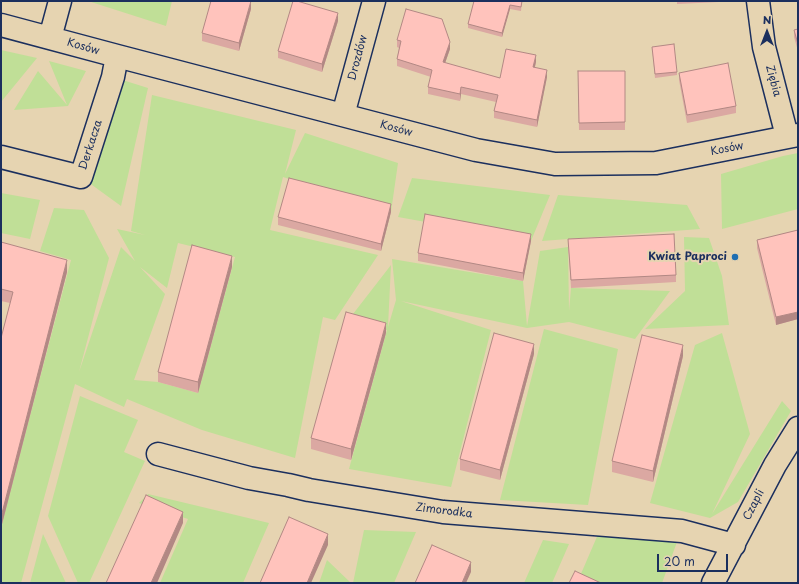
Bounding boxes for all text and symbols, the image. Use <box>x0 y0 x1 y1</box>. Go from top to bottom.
text: N <box>763 11 771 28</box>
north arrow <box>747 12 787 52</box>
street label: Drozdów <box>346 34 370 82</box>
street label: Kosów <box>65 36 101 58</box>
street label: Ziębia <box>762 64 784 98</box>
street label: Derkacza <box>77 118 105 172</box>
street label: Kosów <box>378 118 414 140</box>
street label: Kosów <box>709 139 745 159</box>
place label: Kwiat Paproci <box>648 250 727 264</box>
marker: Kwiat Paproci <box>730 252 740 262</box>
street label: Czapli <box>741 487 767 523</box>
street label: Zimorodka <box>415 501 473 521</box>
scale bar <box>659 546 730 572</box>
text: 20 m <box>664 552 695 570</box>

